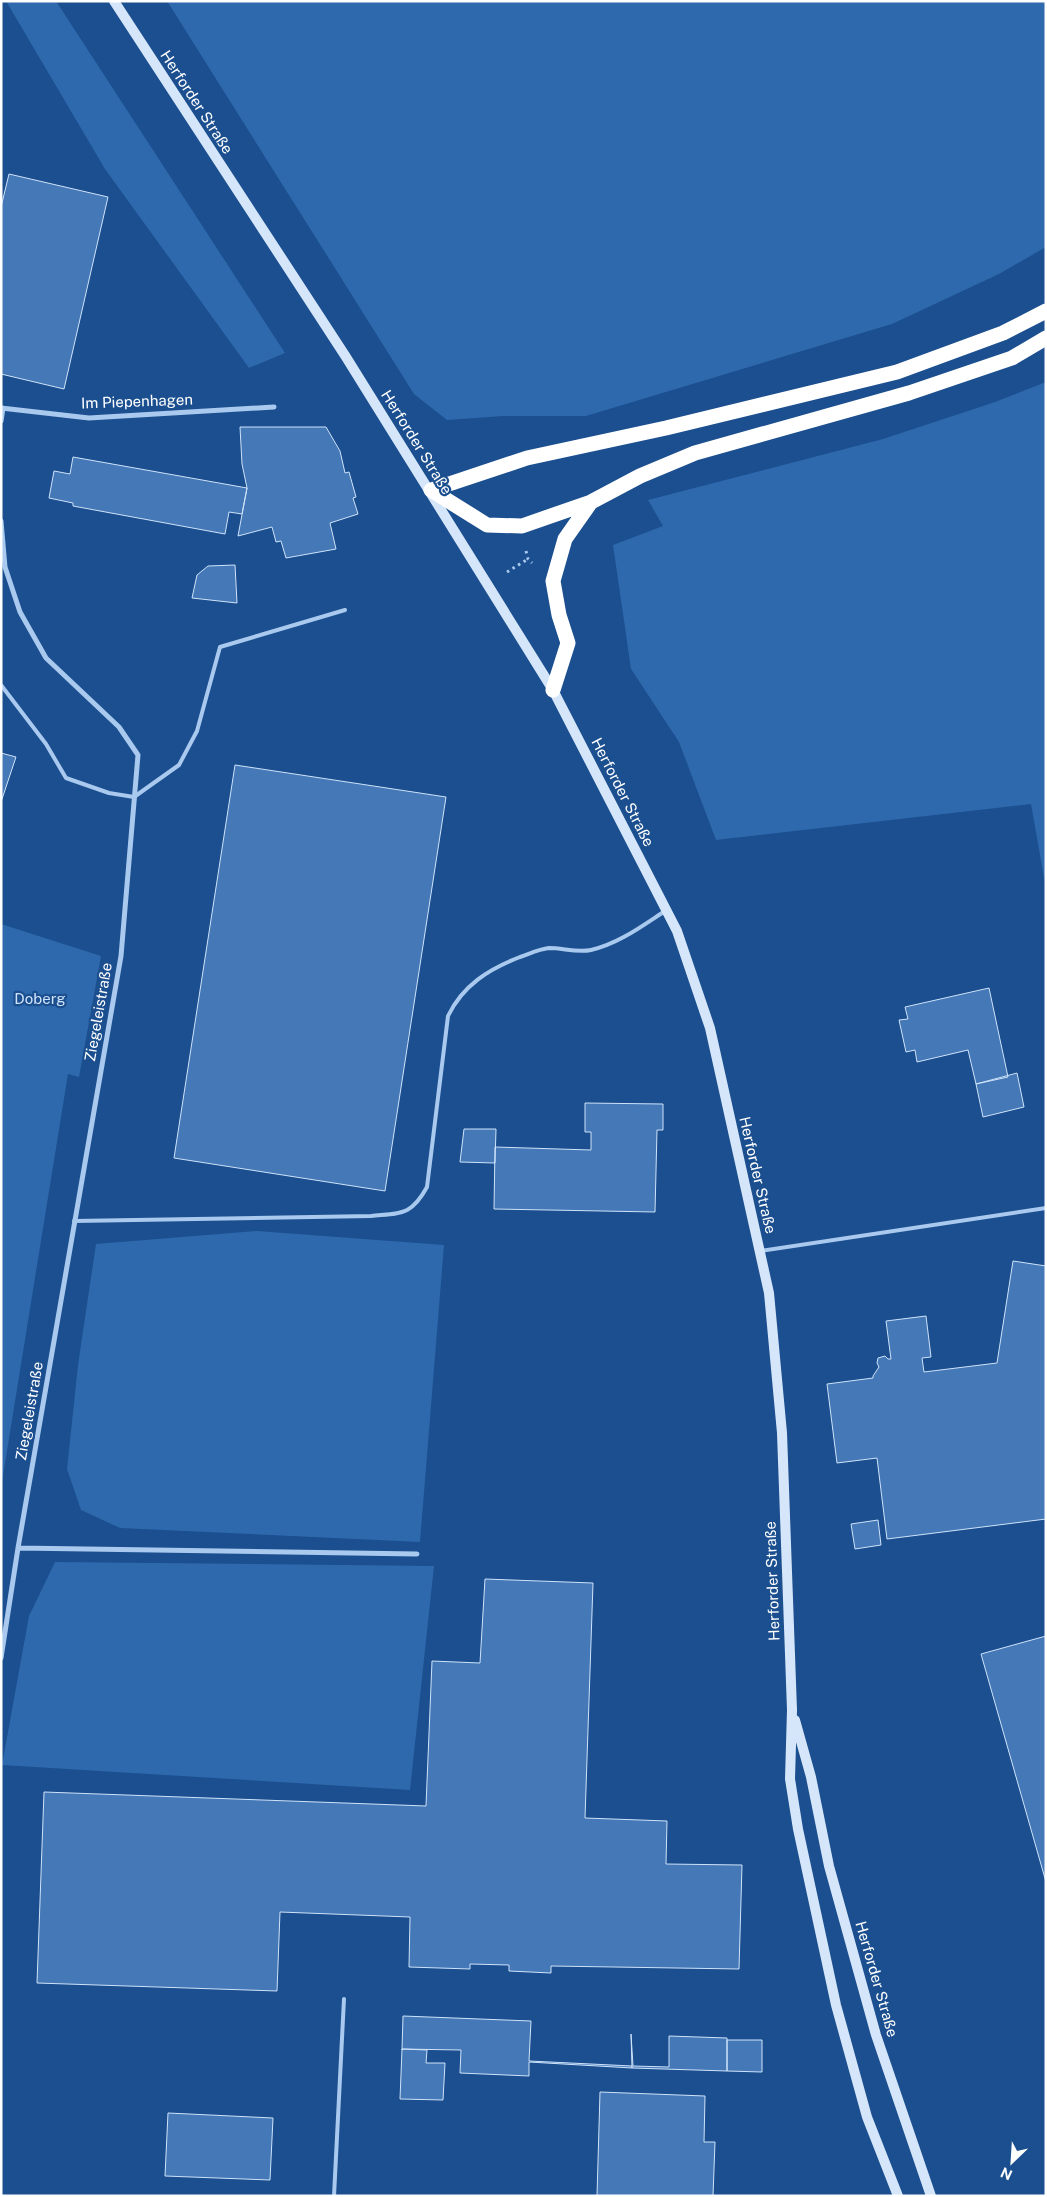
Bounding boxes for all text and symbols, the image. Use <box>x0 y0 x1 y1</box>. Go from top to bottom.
street label: Herforder Straße <box>157 47 237 157</box>
street label: Herforder Straße <box>378 387 456 497</box>
street label: Im Piepenhagen <box>81 391 193 411</box>
street label: Herforder Straße <box>588 735 658 849</box>
street label: Ziegeleistraße <box>81 961 115 1063</box>
park label: Doberg <box>14 990 66 1007</box>
street label: Herforder Straße <box>736 1115 780 1235</box>
street label: Ziegeleistraße <box>12 1360 46 1462</box>
street label: Herforder Straße <box>761 1521 783 1641</box>
street label: Herforder Straße <box>852 1919 902 2039</box>
north arrow <box>987 2137 1037 2187</box>
text: N <box>998 2164 1015 2183</box>

